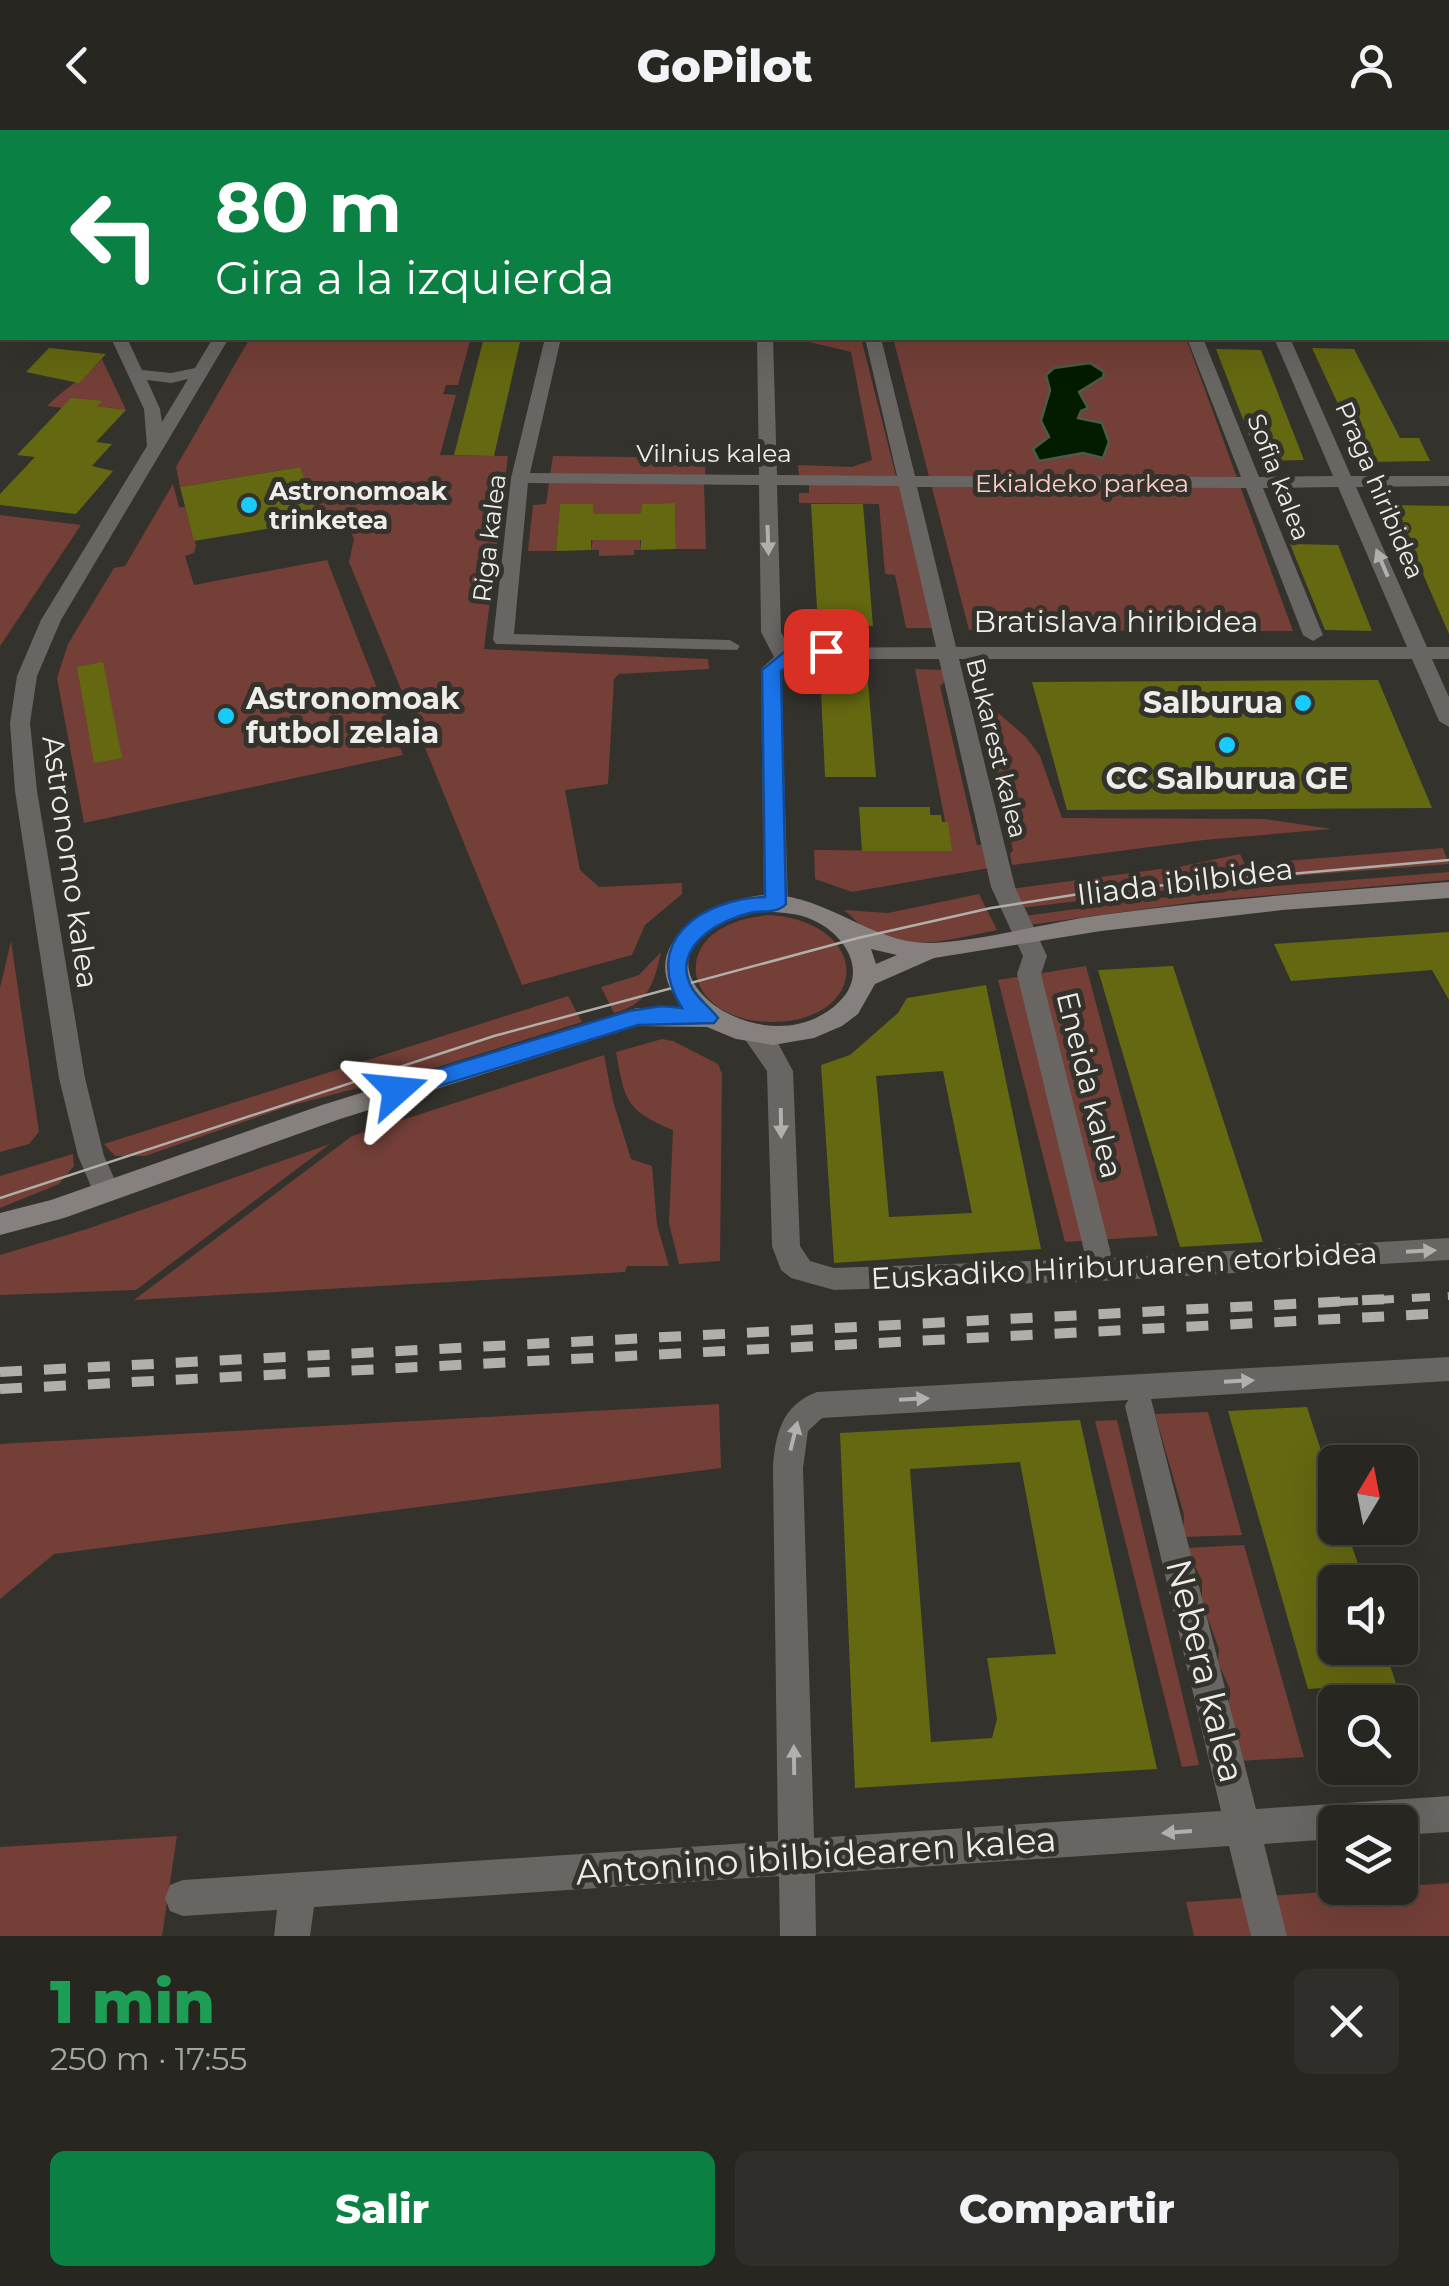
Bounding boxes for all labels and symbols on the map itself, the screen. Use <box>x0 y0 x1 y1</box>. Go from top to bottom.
street label: Praga hiribidea <box>1329 397 1431 583</box>
street label: Sofia kalea <box>1241 409 1317 545</box>
street label: Vilnius kalea <box>636 438 792 468</box>
park label: Ekialdeko parkea <box>975 468 1189 498</box>
street label: Riga kalea <box>466 472 512 604</box>
place label: Astronomoak trinketea <box>268 476 448 535</box>
marker: Astronomoak trinketea <box>238 494 260 516</box>
one-way arrow <box>760 524 776 556</box>
one-way arrow <box>1374 548 1390 578</box>
street label: Bratislava hiribidea <box>973 603 1259 640</box>
pin <box>784 609 869 694</box>
street label: Bukarest kalea <box>960 655 1034 841</box>
place label: Astronomoak futbol zelaia <box>245 680 460 751</box>
place label: Salburua <box>1143 684 1283 721</box>
marker: Salburua <box>1292 692 1314 714</box>
marker: Astronomoak futbol zelaia <box>215 705 237 727</box>
street label: Astronomo kalea <box>34 733 107 991</box>
marker: CC Salburua GE <box>1216 734 1238 756</box>
place label: CC Salburua GE <box>1106 760 1348 797</box>
street label: Iliada ibilbidea <box>1075 850 1295 913</box>
street label: Eneida kalea <box>1048 988 1131 1182</box>
position arrow <box>345 1038 449 1142</box>
one-way arrow <box>773 1108 789 1140</box>
street label: Euskadiko Hiriburuaren etorbidea <box>870 1234 1378 1297</box>
one-way arrow <box>1406 1243 1438 1259</box>
one-way arrow <box>1223 1373 1255 1389</box>
one-way arrow <box>899 1391 931 1407</box>
one-way arrow <box>786 1420 802 1451</box>
north arrow <box>1318 1445 1418 1545</box>
street label: Nebera kalea <box>1157 1555 1254 1787</box>
one-way arrow <box>786 1743 802 1775</box>
street label: Antonino ibilbidearen kalea <box>574 1817 1058 1894</box>
one-way arrow <box>1161 1824 1193 1840</box>

